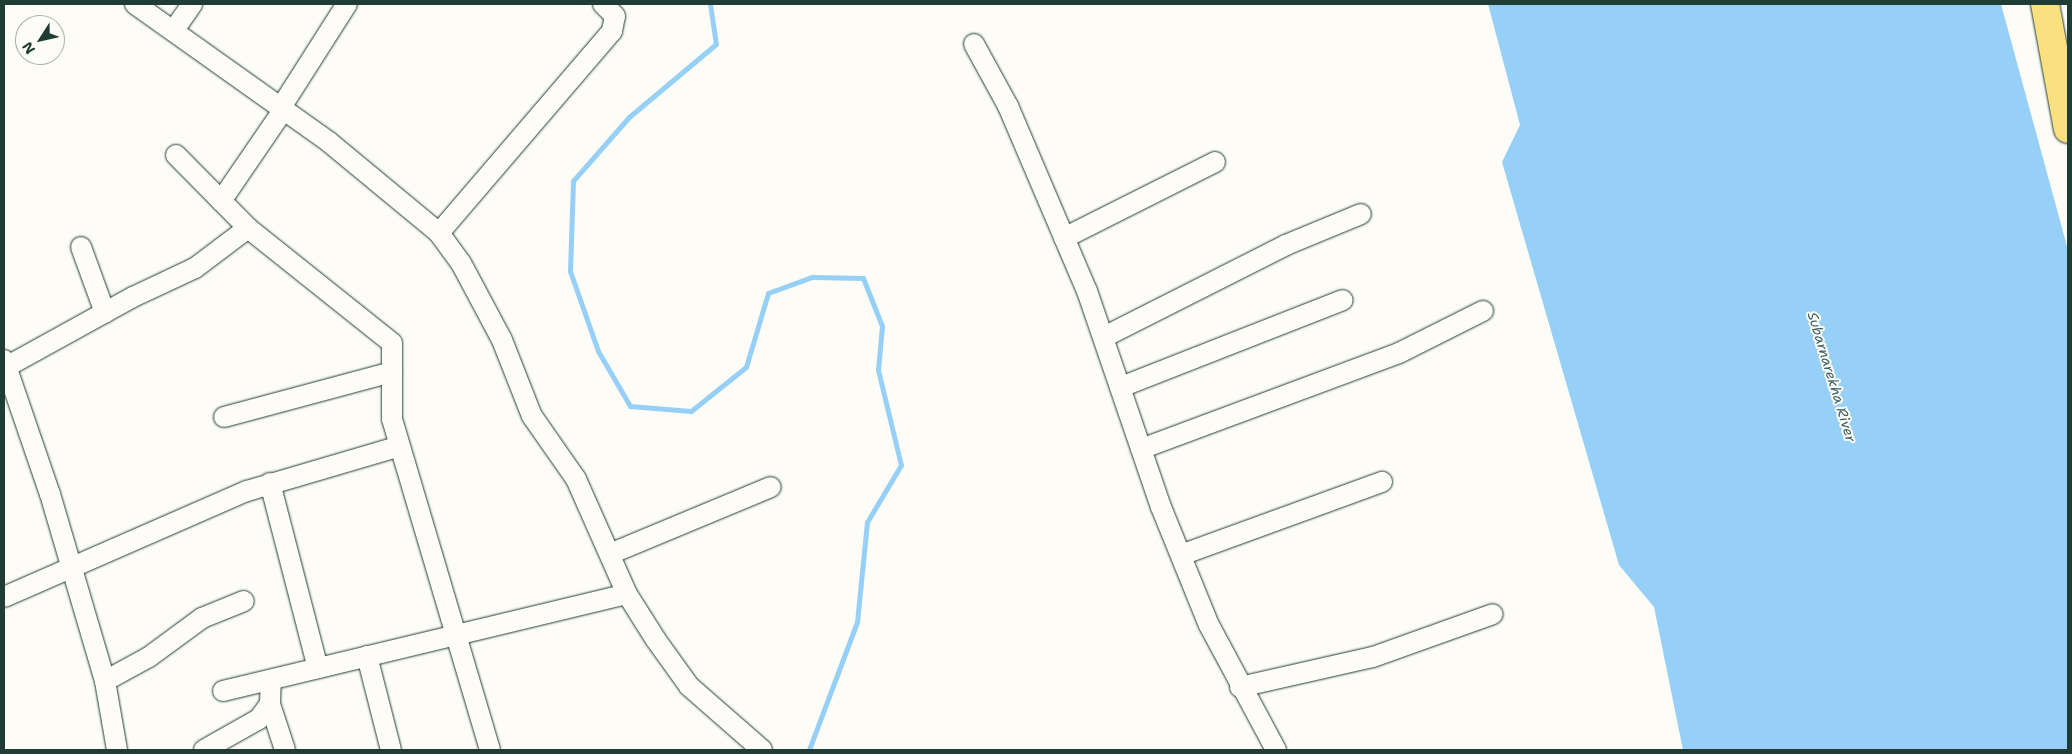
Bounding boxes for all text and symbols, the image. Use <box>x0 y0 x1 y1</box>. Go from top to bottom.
north arrow <box>15 15 65 65</box>
text: N <box>18 38 39 58</box>
water label: Subarnarekha River <box>1804 310 1860 444</box>

